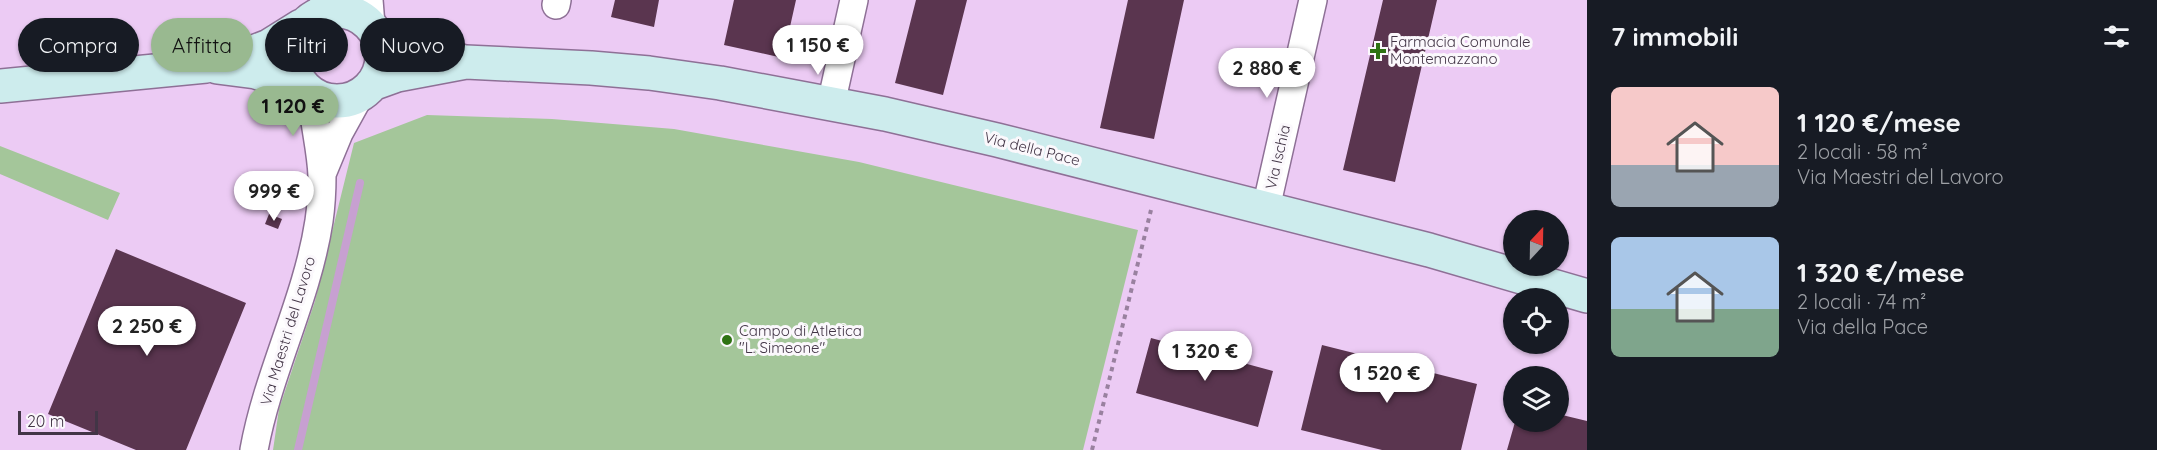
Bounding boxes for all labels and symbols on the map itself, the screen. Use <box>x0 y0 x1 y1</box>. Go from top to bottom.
pin: 1 150 € <box>763 25 873 76</box>
place label: Farmacia Comunale Montemazzano <box>1390 32 1531 68</box>
marker: Farmacia Comunale Montemazzano <box>1371 44 1385 58</box>
pin: 2 880 € <box>1212 48 1322 99</box>
pin: 1 120 € <box>238 86 348 137</box>
street label: Via Ischia <box>1261 123 1294 191</box>
street label: Via della Pace <box>982 127 1082 170</box>
pin: 999 € <box>232 171 316 222</box>
north arrow <box>1503 210 1569 276</box>
street label: Via Maestri del Lavoro <box>256 254 319 408</box>
pin: 2 250 € <box>92 306 202 357</box>
place label: Campo di Atletica "L. Simeone" <box>739 321 862 357</box>
pin: 1 320 € <box>1150 331 1260 382</box>
marker: Campo di Atletica "L. Simeone" <box>720 333 734 347</box>
pin: 1 520 € <box>1332 353 1442 404</box>
scale bar <box>18 408 98 436</box>

